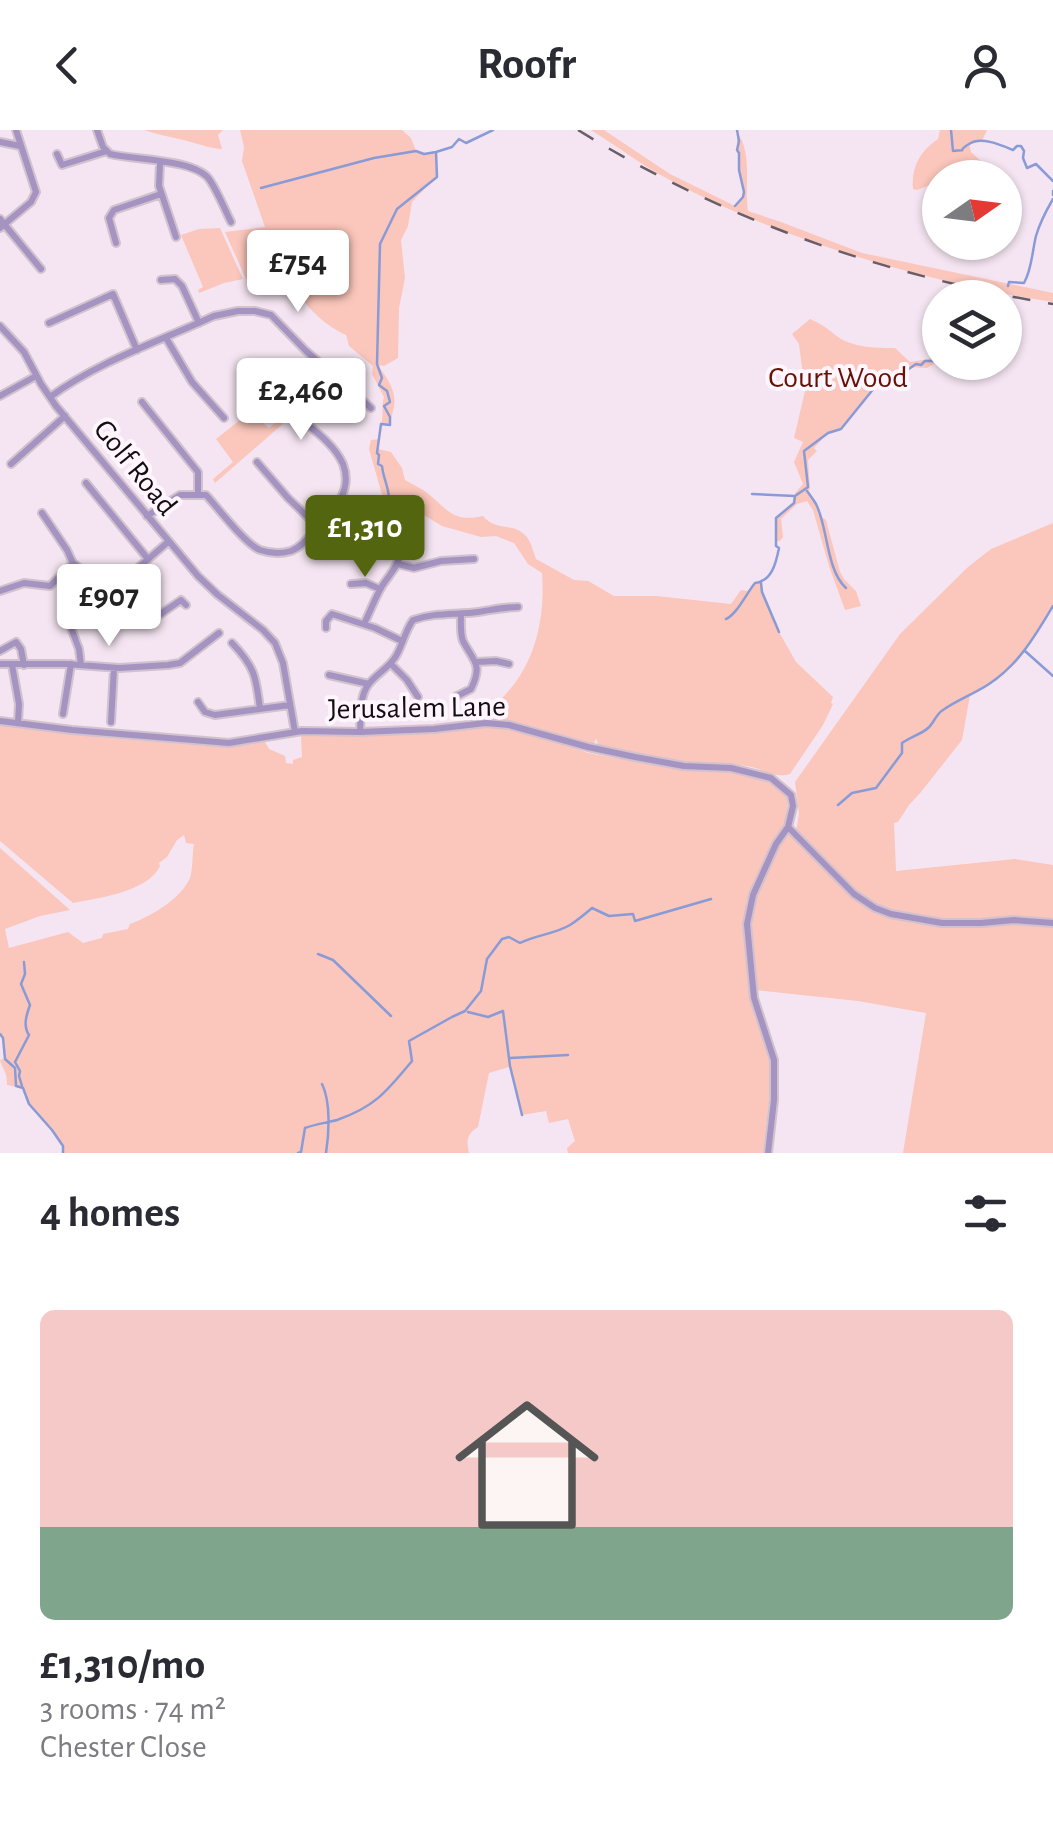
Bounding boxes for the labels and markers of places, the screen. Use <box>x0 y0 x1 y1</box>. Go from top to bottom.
pin: £754 <box>239 230 357 315</box>
pin: £2,460 <box>220 358 382 443</box>
pin: £1,310 <box>284 495 446 580</box>
pin: £907 <box>50 564 168 649</box>

